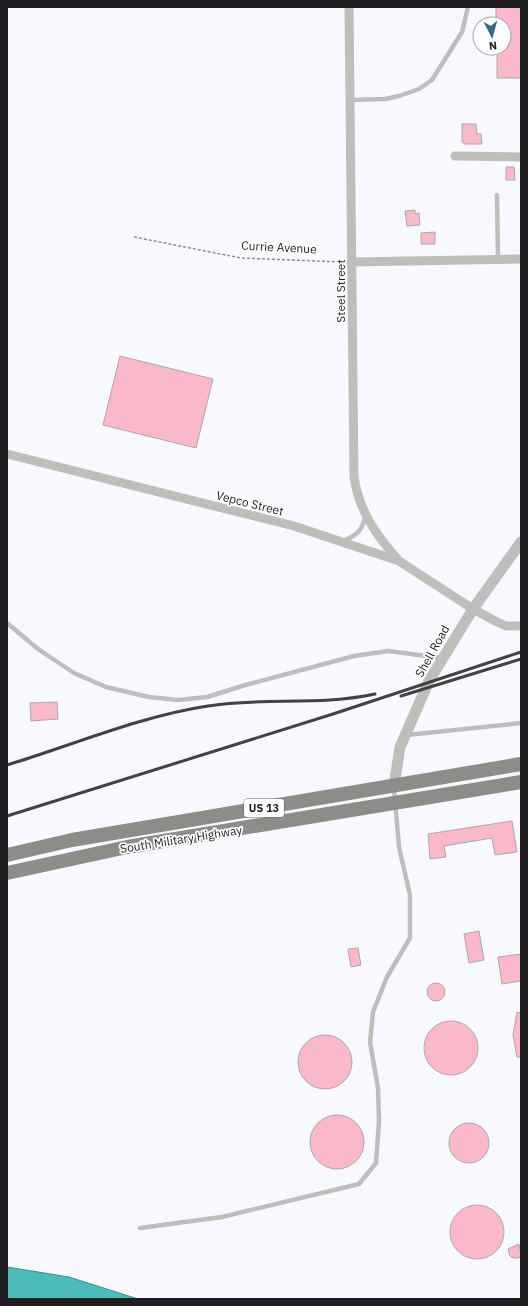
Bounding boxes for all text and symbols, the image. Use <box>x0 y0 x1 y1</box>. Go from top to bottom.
north arrow <box>472 16 512 56</box>
text: N <box>488 39 498 53</box>
street label: Currie Avenue <box>241 238 318 256</box>
street label: Steel Street <box>333 259 348 323</box>
street label: Vepco Street <box>215 487 285 519</box>
street label: Shell Road <box>412 622 452 680</box>
road number: US 13 <box>244 799 284 817</box>
street label: South Military Highway <box>119 822 243 856</box>

